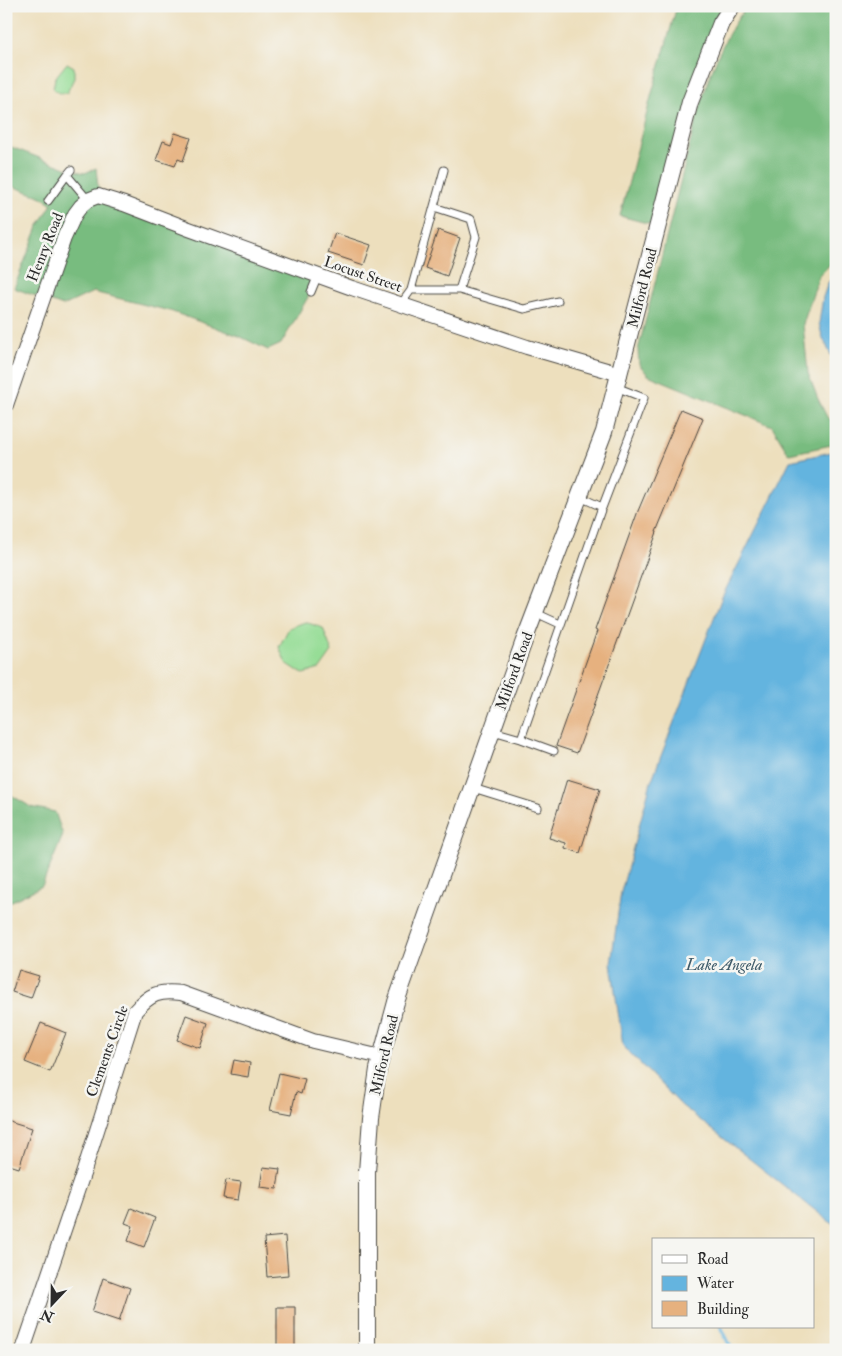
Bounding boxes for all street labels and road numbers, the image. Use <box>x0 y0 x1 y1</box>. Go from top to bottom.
street label: Henry Road <box>23 209 68 285</box>
street label: Milford Road <box>623 246 662 330</box>
street label: Locust Street <box>321 252 404 297</box>
street label: Milford Road <box>492 629 538 713</box>
street label: Clements Circle <box>82 1003 133 1100</box>
street label: Milford Road <box>366 1013 403 1097</box>

